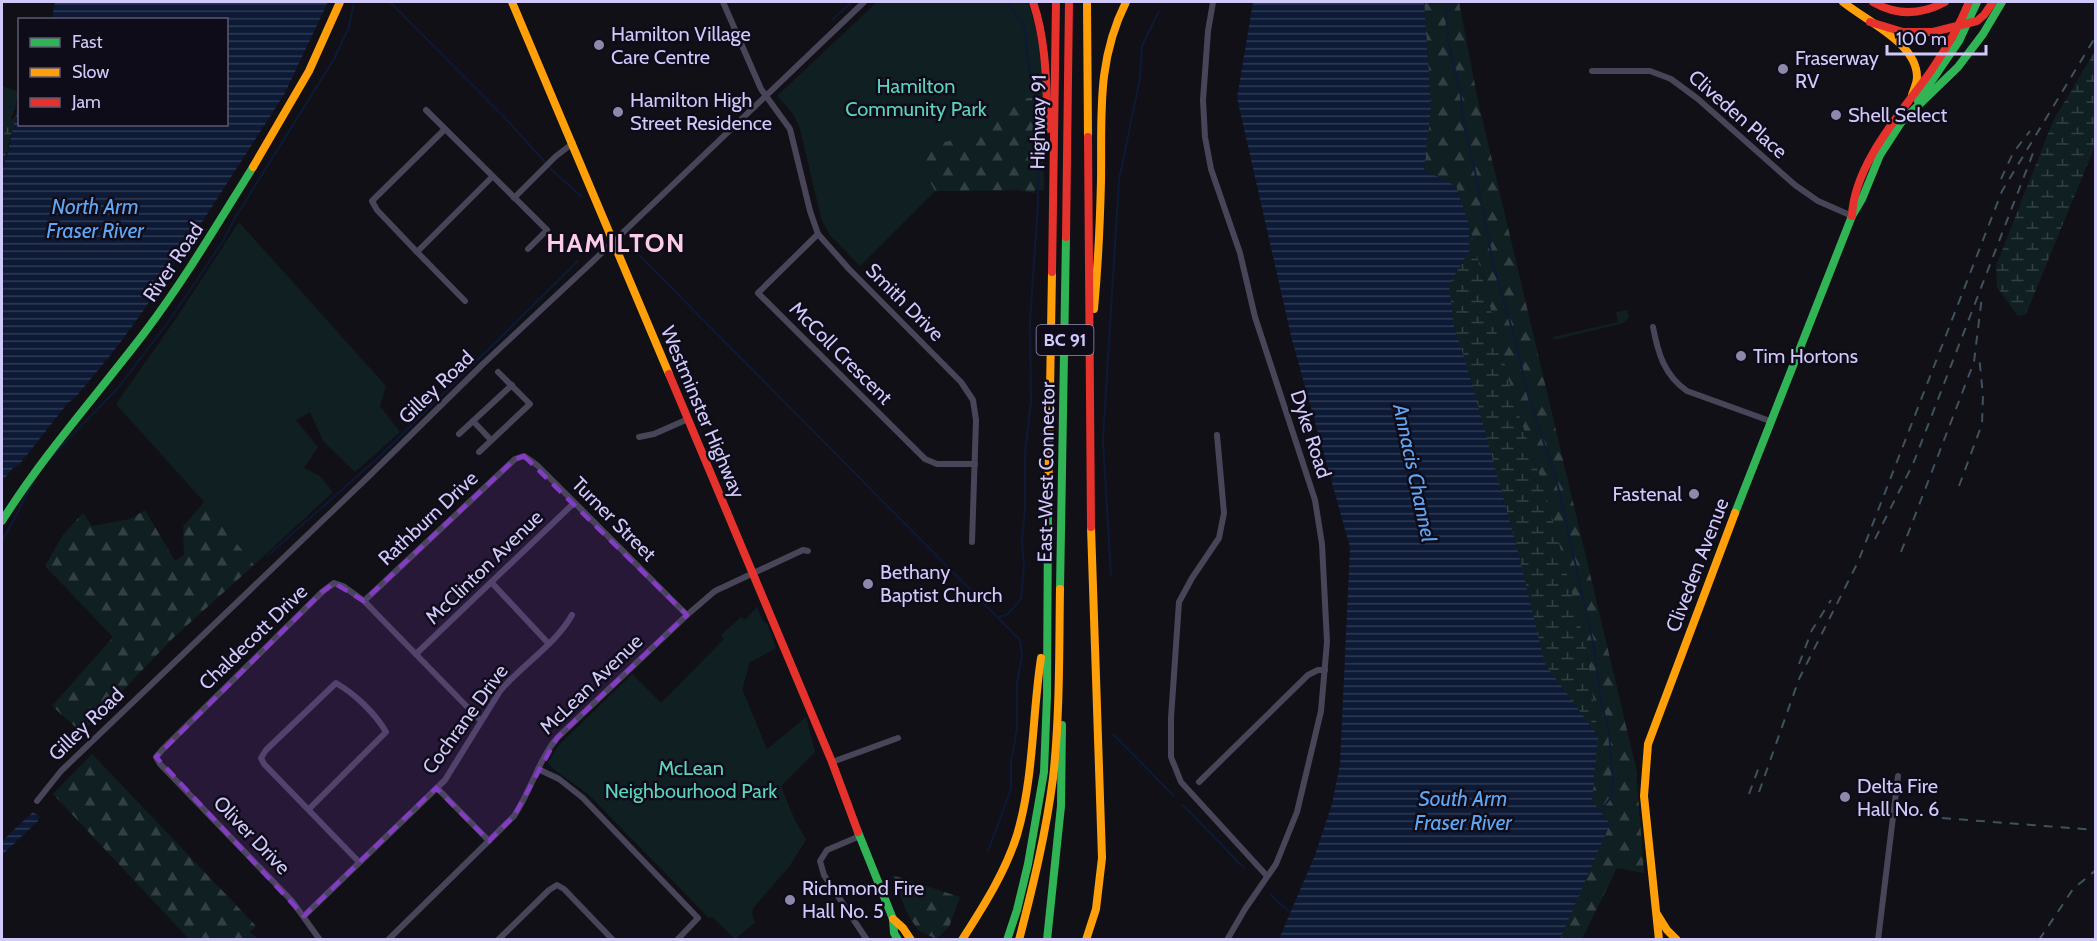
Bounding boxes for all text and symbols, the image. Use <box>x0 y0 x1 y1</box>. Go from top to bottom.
legend <box>18 18 228 126</box>
scale bar <box>1887 18 1986 56</box>
place label: Hamilton Village Care Centre <box>611 22 751 69</box>
text: 100 m <box>1896 28 1947 50</box>
text: Fast <box>72 31 103 53</box>
marker: Hamilton Village Care Centre <box>592 38 606 52</box>
place label: Fraserway RV <box>1795 46 1879 93</box>
text: Slow <box>72 61 109 83</box>
marker: Fraserway RV <box>1776 62 1790 76</box>
street label: Cliveden Place <box>1684 65 1792 163</box>
park label: Hamilton Community Park <box>845 74 987 121</box>
street label: Highway 91 <box>1025 74 1051 170</box>
place label: Hamilton High Street Residence <box>630 88 772 135</box>
text: Jam <box>71 91 101 113</box>
place label: Shell Select <box>1848 103 1947 127</box>
marker: Hamilton High Street Residence <box>611 105 625 119</box>
marker: Shell Select <box>1829 108 1843 122</box>
water label: North Arm Fraser River <box>46 194 145 243</box>
street label: River Road <box>138 218 208 306</box>
district label: HAMILTON <box>546 227 686 259</box>
street label: Smith Drive <box>861 258 949 346</box>
street label: McColl Crescent <box>785 297 898 410</box>
street label: Westminster Highway <box>656 322 750 502</box>
road number: BC 91 <box>1036 325 1094 355</box>
place label: Tim Hortons <box>1753 344 1858 368</box>
street label: Gilley Road <box>393 345 479 429</box>
marker: Tim Hortons <box>1734 349 1748 363</box>
street label: East-West Connector <box>1032 381 1060 563</box>
street label: Dyke Road <box>1285 387 1337 481</box>
water label: Annacis Channel <box>1388 401 1442 544</box>
street label: Rathburn Drive <box>373 466 483 570</box>
street label: Turner Street <box>567 472 661 566</box>
place label: Fastenal <box>1612 482 1682 506</box>
marker: Fastenal <box>1687 487 1701 501</box>
street label: Cliveden Avenue <box>1660 495 1734 635</box>
street label: McClinton Avenue <box>420 505 548 629</box>
place label: Bethany Baptist Church <box>880 560 1003 607</box>
marker: Bethany Baptist Church <box>861 577 875 591</box>
street label: Chaldecott Drive <box>194 579 312 695</box>
street label: McLean Avenue <box>535 629 647 739</box>
street label: Cochrane Drive <box>417 660 513 778</box>
street label: Gilley Road <box>43 682 129 766</box>
park label: McLean Neighbourhood Park <box>605 756 777 803</box>
place label: Delta Fire Hall No. 6 <box>1857 774 1939 821</box>
water label: South Arm Fraser River <box>1414 786 1513 835</box>
marker: Delta Fire Hall No. 6 <box>1838 790 1852 804</box>
street label: Oliver Drive <box>209 791 295 879</box>
place label: Richmond Fire Hall No. 5 <box>802 876 924 923</box>
marker: Richmond Fire Hall No. 5 <box>783 893 797 907</box>

